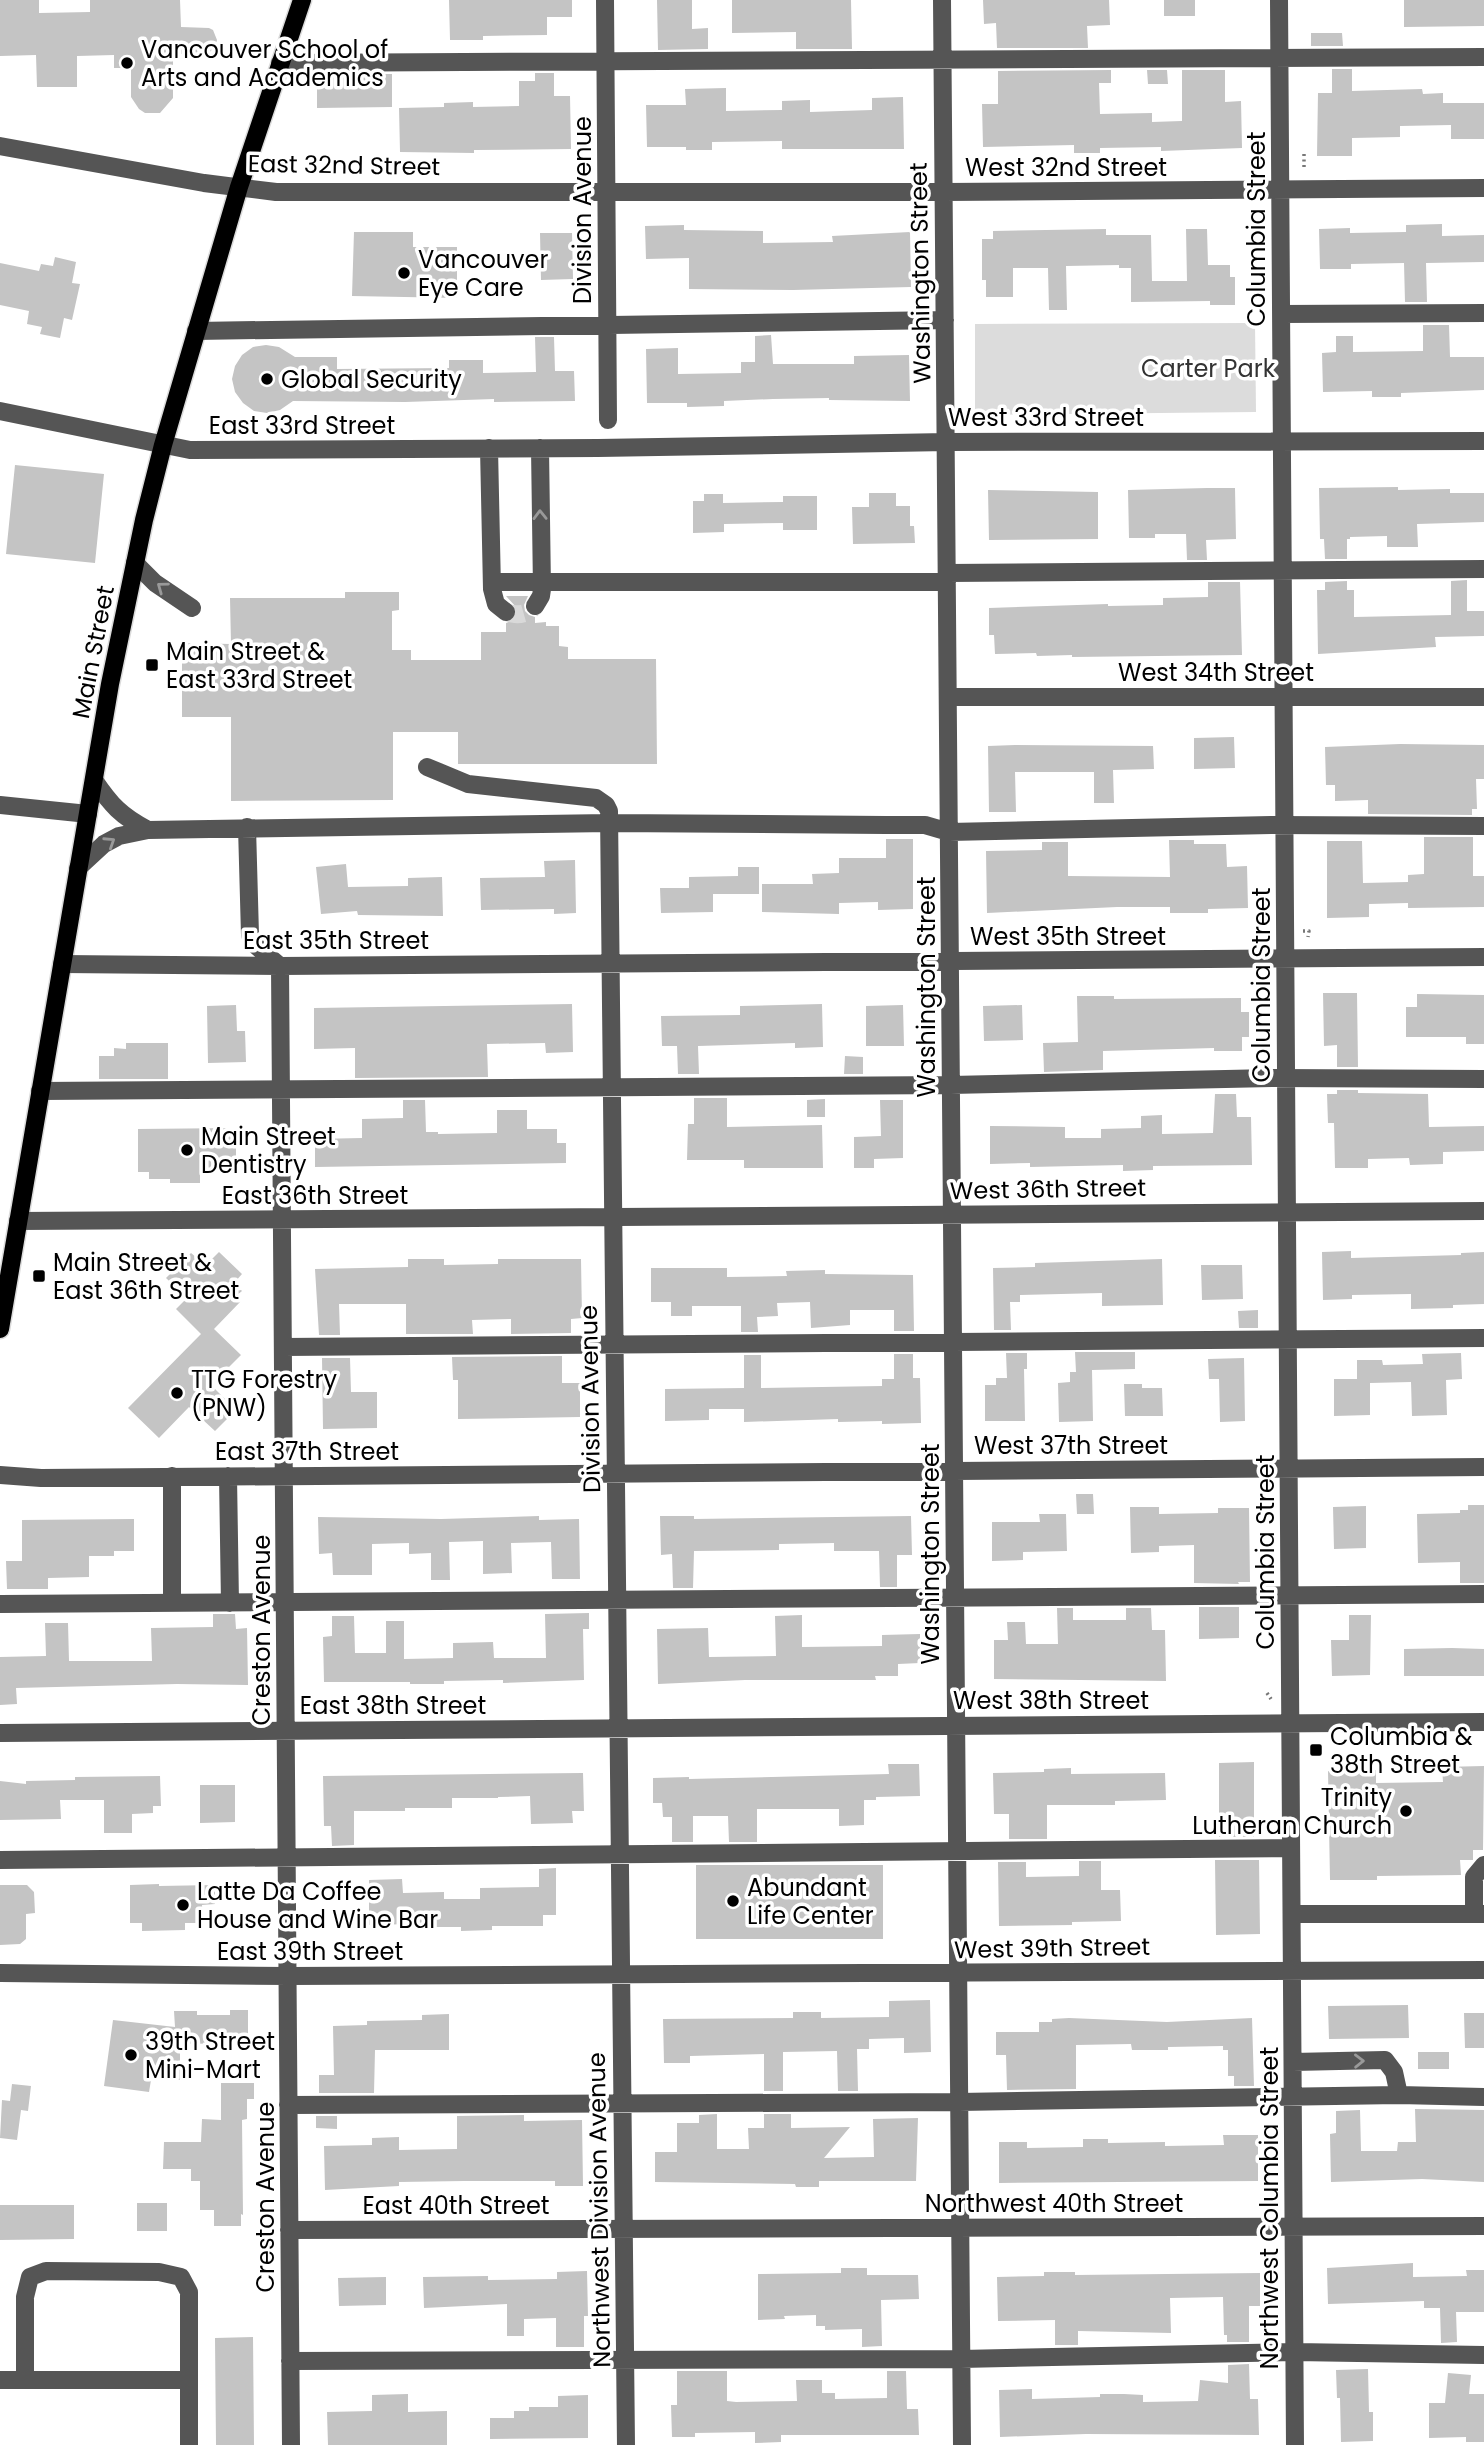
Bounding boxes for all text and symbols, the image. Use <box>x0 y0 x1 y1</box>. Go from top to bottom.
place label: Vancouver School of Arts and Academics <box>141 33 388 94</box>
marker: Vancouver School of Arts and Academics <box>119 55 135 71</box>
street label: Division Avenue <box>566 116 599 304</box>
street label: Columbia Street <box>1240 132 1273 326</box>
street label: East 32nd Street <box>248 147 440 183</box>
street label: West 32nd Street <box>965 151 1167 184</box>
street label: Washington Street <box>902 162 938 384</box>
place label: Vancouver Eye Care <box>418 243 548 304</box>
marker: Vancouver Eye Care <box>396 265 412 281</box>
park label: Carter Park <box>1141 352 1276 385</box>
place label: Global Security <box>281 363 462 396</box>
marker: Global Security <box>259 371 275 387</box>
street label: West 33rd Street <box>948 401 1144 434</box>
street label: East 33rd Street <box>209 409 395 442</box>
one-way arrow <box>533 509 548 520</box>
street label: Main Street <box>64 583 122 721</box>
one-way arrow <box>158 583 170 595</box>
place label: Main Street & East 33rd Street <box>166 635 352 696</box>
street label: West 34th Street <box>1118 656 1314 689</box>
marker: Main Street & East 33rd Street <box>144 657 160 673</box>
one-way arrow <box>102 838 115 850</box>
street label: Washington Street <box>910 876 943 1098</box>
street label: Columbia Street <box>1245 888 1278 1082</box>
street label: West 35th Street <box>970 920 1166 953</box>
street label: East 35th Street <box>243 924 429 957</box>
place label: Main Street Dentistry <box>201 1120 336 1181</box>
marker: Main Street Dentistry <box>179 1142 195 1158</box>
street label: West 36th Street <box>950 1171 1146 1207</box>
street label: East 36th Street <box>222 1179 408 1212</box>
place label: Main Street & East 36th Street <box>53 1246 239 1307</box>
marker: Main Street & East 36th Street <box>31 1268 47 1284</box>
street label: Division Avenue <box>572 1305 608 1493</box>
place label: TTG Forestry (PNW) <box>191 1363 338 1424</box>
marker: TTG Forestry (PNW) <box>169 1385 185 1401</box>
street label: West 37th Street <box>974 1429 1168 1462</box>
street label: East 37th Street <box>215 1435 399 1468</box>
street label: Washington Street <box>914 1443 947 1665</box>
street label: Columbia Street <box>1249 1455 1282 1649</box>
street label: Creston Avenue <box>245 1535 278 1725</box>
street label: West 38th Street <box>953 1684 1149 1717</box>
street label: East 38th Street <box>300 1689 486 1722</box>
place label: Columbia & 38th Street <box>1330 1720 1473 1781</box>
marker: Columbia & 38th Street <box>1308 1742 1324 1758</box>
place label: Trinity Lutheran Church <box>1192 1781 1392 1842</box>
marker: Trinity Lutheran Church <box>1398 1803 1414 1819</box>
place label: Abundant Life Center <box>747 1871 874 1932</box>
place label: Latte Da Coffee House and Wine Bar <box>197 1875 438 1936</box>
marker: Abundant Life Center <box>725 1893 741 1909</box>
marker: Latte Da Coffee House and Wine Bar <box>175 1897 191 1913</box>
street label: West 39th Street <box>954 1930 1150 1966</box>
street label: East 39th Street <box>217 1935 403 1968</box>
place label: 39th Street Mini-Mart <box>145 2025 275 2086</box>
marker: 39th Street Mini-Mart <box>123 2047 139 2063</box>
street label: Northwest Columbia Street <box>1253 2047 1286 2369</box>
street label: Northwest Division Avenue <box>580 2052 618 2368</box>
one-way arrow <box>1353 2053 1364 2068</box>
street label: Creston Avenue <box>249 2102 282 2292</box>
street label: Northwest 40th Street <box>925 2187 1183 2220</box>
street label: East 40th Street <box>362 2189 550 2222</box>

